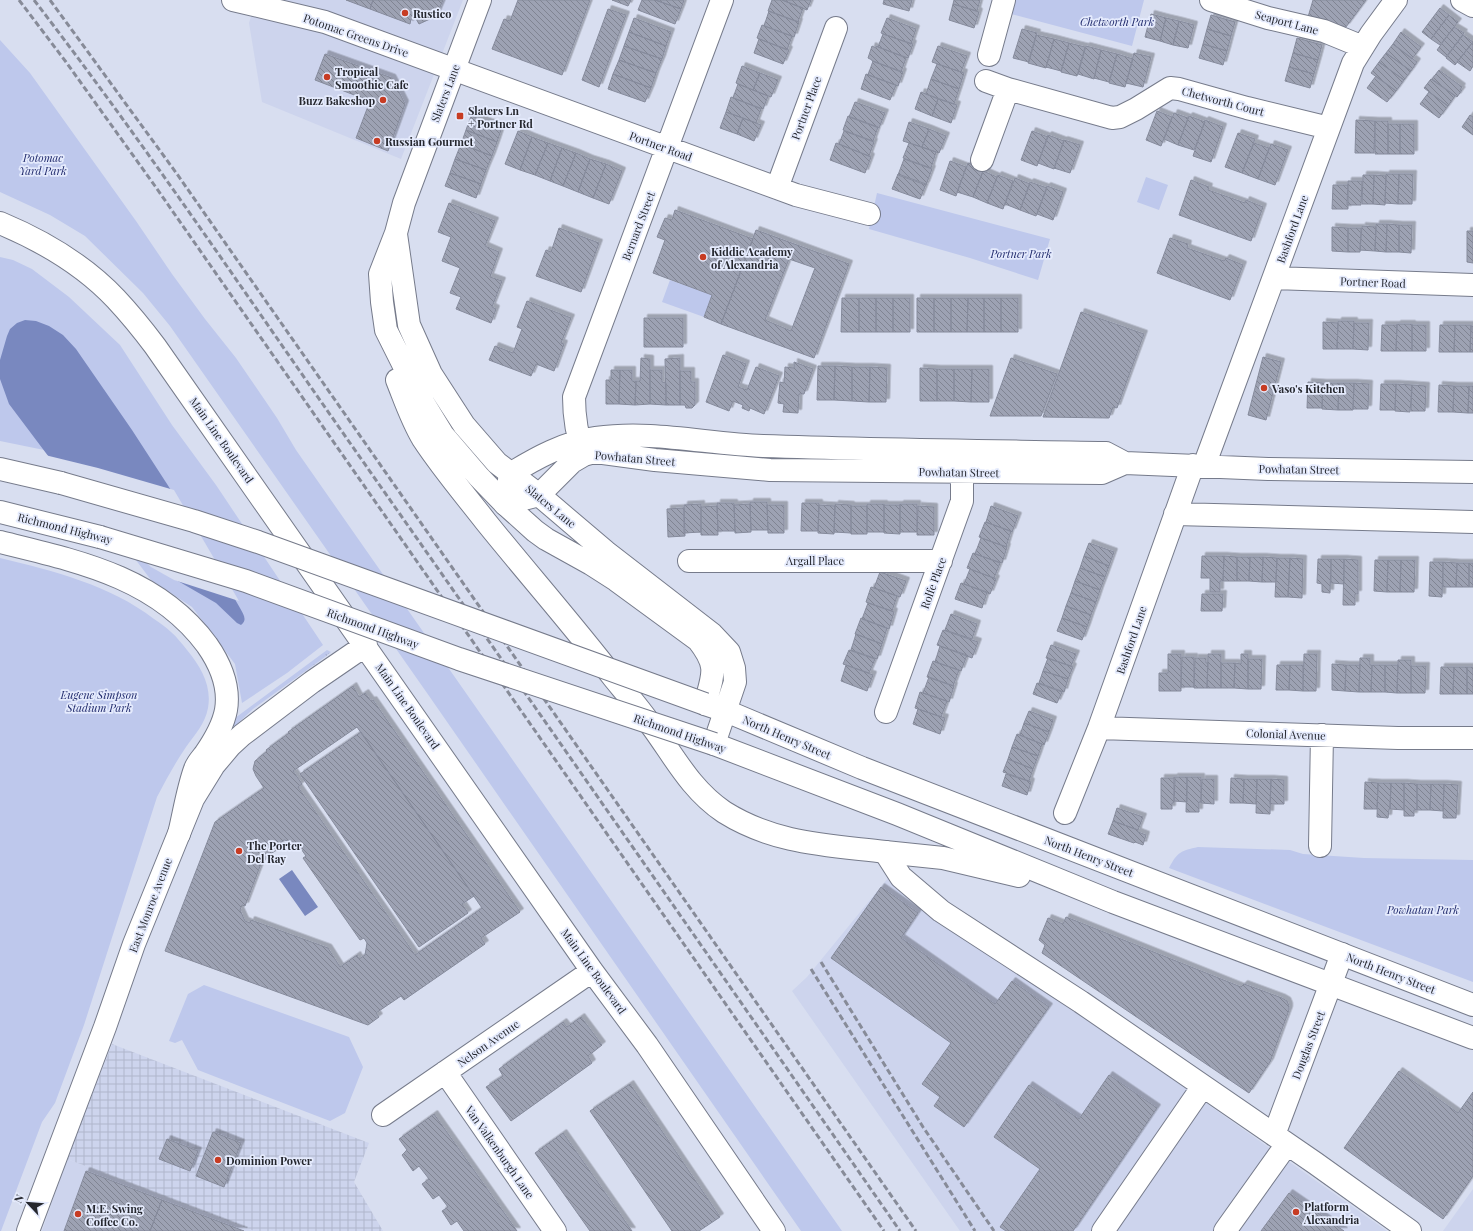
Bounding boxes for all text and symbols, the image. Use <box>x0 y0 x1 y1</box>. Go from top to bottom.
place label: Rustico <box>413 6 451 21</box>
street label: Seaport Lane <box>1254 6 1321 38</box>
marker: Rustico <box>400 8 410 18</box>
street label: Potomac Greens Drive <box>301 10 411 60</box>
park label: Chetworth Park <box>1080 14 1154 29</box>
street label: Slaters Lane <box>427 62 463 124</box>
place label: Tropical Smoothie Cafe <box>335 64 409 92</box>
marker: Tropical Smoothie Cafe <box>322 72 332 82</box>
street label: Portner Place <box>788 74 825 142</box>
street label: Chetworth Court <box>1180 83 1266 119</box>
place label: Buzz Bakeshop <box>299 93 375 108</box>
marker: Buzz Bakeshop <box>378 95 388 105</box>
place label: Slaters Ln + Portner Rd <box>468 103 533 131</box>
marker: Slaters Ln + Portner Rd <box>455 111 465 121</box>
street label: Portner Road <box>628 128 695 164</box>
place label: Russian Gourmet <box>385 134 474 149</box>
marker: Russian Gourmet <box>372 136 382 146</box>
park label: Potomac Yard Park <box>19 150 67 178</box>
street label: Bernard Street <box>618 189 658 263</box>
street label: Bashford Lane <box>1273 193 1311 265</box>
place label: Kiddie Academy of Alexandria <box>711 244 793 272</box>
park label: Portner Park <box>989 246 1052 261</box>
marker: Kiddie Academy of Alexandria <box>698 252 708 262</box>
street label: Portner Road <box>1340 273 1407 291</box>
place label: Vaso's Kitchen <box>1271 381 1345 396</box>
marker: Vaso's Kitchen <box>1259 383 1269 393</box>
street label: Main Line Boulevard <box>187 394 258 486</box>
street label: Powhatan Street <box>594 447 676 469</box>
street label: Powhatan Street <box>1259 461 1340 477</box>
street label: Powhatan Street <box>919 464 1000 480</box>
street label: Slaters Lane <box>523 481 580 531</box>
street label: Richmond Highway <box>16 509 114 547</box>
street label: Argall Place <box>785 553 844 568</box>
street label: Rolfe Place <box>917 555 949 611</box>
street label: Richmond Highway <box>325 604 421 652</box>
street label: Bashford Lane <box>1112 604 1150 676</box>
street label: Main Line Boulevard <box>373 660 444 752</box>
park label: Eugene Simpson Stadium Park <box>60 687 137 715</box>
street label: Richmond Highway <box>632 710 729 756</box>
street label: North Henry Street <box>741 712 833 762</box>
street label: Colonial Avenue <box>1246 725 1326 743</box>
street label: North Henry Street <box>1042 832 1136 880</box>
place label: The Porter Del Ray <box>247 838 303 866</box>
marker: The Porter Del Ray <box>234 846 244 856</box>
street label: East Monroe Avenue <box>125 855 175 955</box>
park label: Powhatan Park <box>1386 902 1459 917</box>
street label: Main Line Boulevard <box>558 925 630 1017</box>
street label: North Henry Street <box>1344 949 1438 997</box>
street label: Douglas Street <box>1288 1009 1328 1081</box>
street label: Nelson Avenue <box>454 1016 522 1070</box>
street label: Van Valkenburgh Lane <box>462 1102 538 1202</box>
place label: Dominion Power <box>226 1153 313 1168</box>
marker: Dominion Power <box>213 1155 223 1165</box>
north arrow <box>8 1183 48 1223</box>
text: N <box>10 1191 27 1205</box>
place label: Platform Alexandria <box>1303 1199 1360 1227</box>
place label: M.E. Swing Coffee Co. <box>86 1201 144 1229</box>
marker: Platform Alexandria <box>1291 1207 1301 1217</box>
marker: M.E. Swing Coffee Co. <box>73 1209 83 1219</box>

